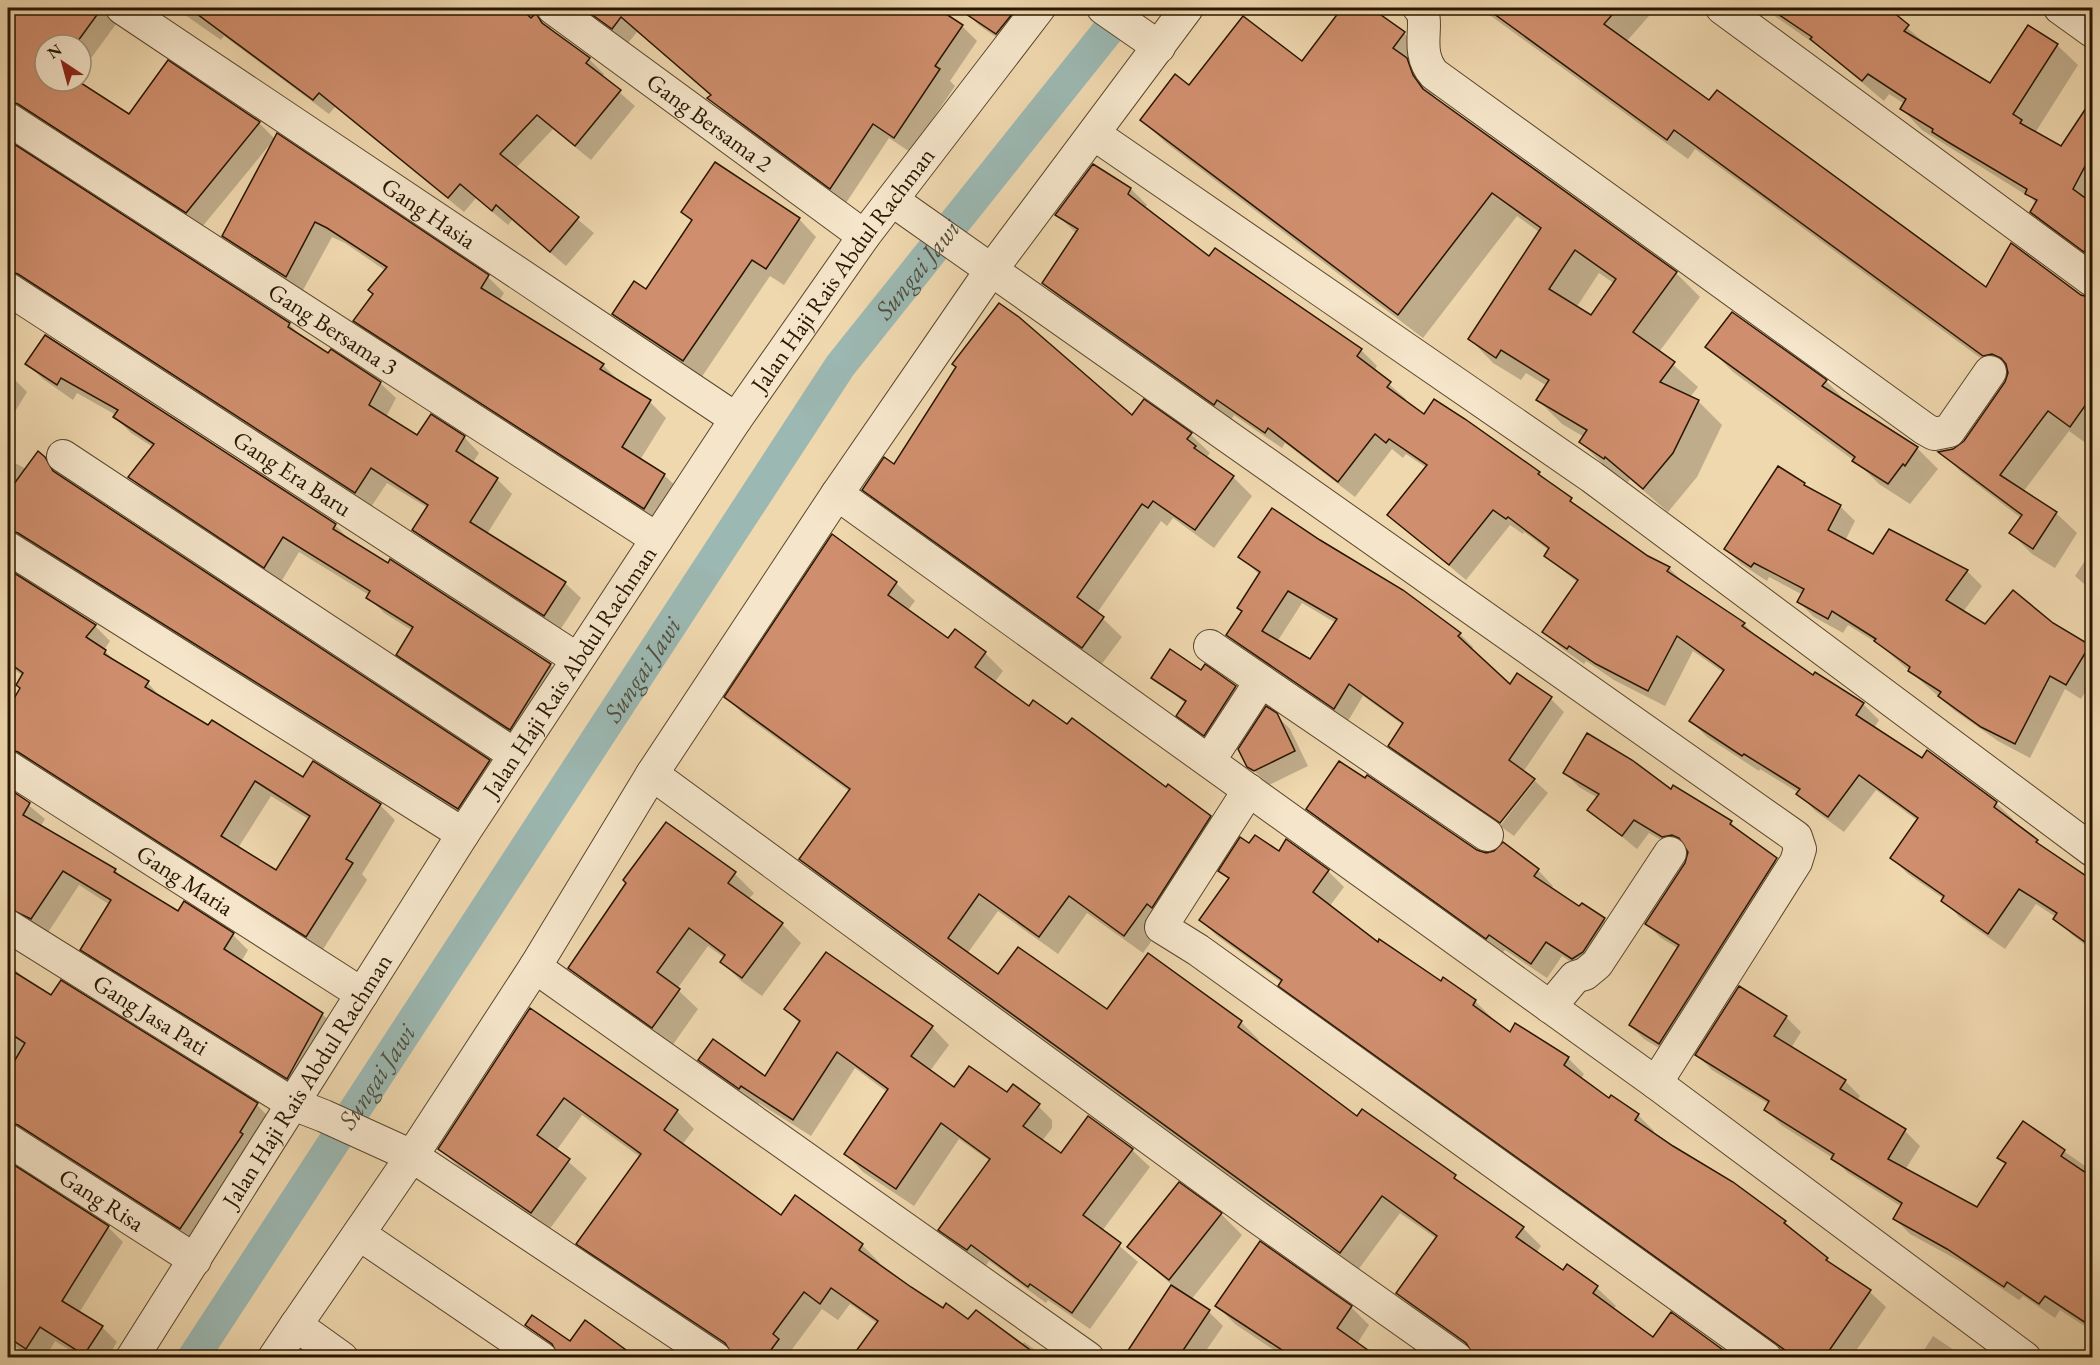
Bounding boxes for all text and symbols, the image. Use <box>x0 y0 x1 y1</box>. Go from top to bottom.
north arrow <box>33 33 93 93</box>
text: N <box>43 39 66 64</box>
street label: Gang Bersama 2 <box>641 66 779 179</box>
street label: Jalan Haji Rais Abdul Rachman <box>742 141 942 400</box>
street label: Gang Hasia <box>376 170 482 256</box>
water label: Sungai Jawi <box>866 211 968 327</box>
street label: Gang Bersama 3 <box>262 275 404 382</box>
street label: Gang Era Baru <box>227 423 358 523</box>
street label: Jalan Haji Rais Abdul Rachman <box>474 540 663 805</box>
water label: Sungai Jawi <box>595 610 689 729</box>
street label: Gang Maria <box>131 837 240 923</box>
street label: Jalan Haji Rais Abdul Rachman <box>214 947 399 1215</box>
street label: Gang Jasa Pati <box>87 967 214 1062</box>
water label: Sungai Jawi <box>329 1017 424 1136</box>
street label: Gang Risa <box>53 1161 151 1239</box>

